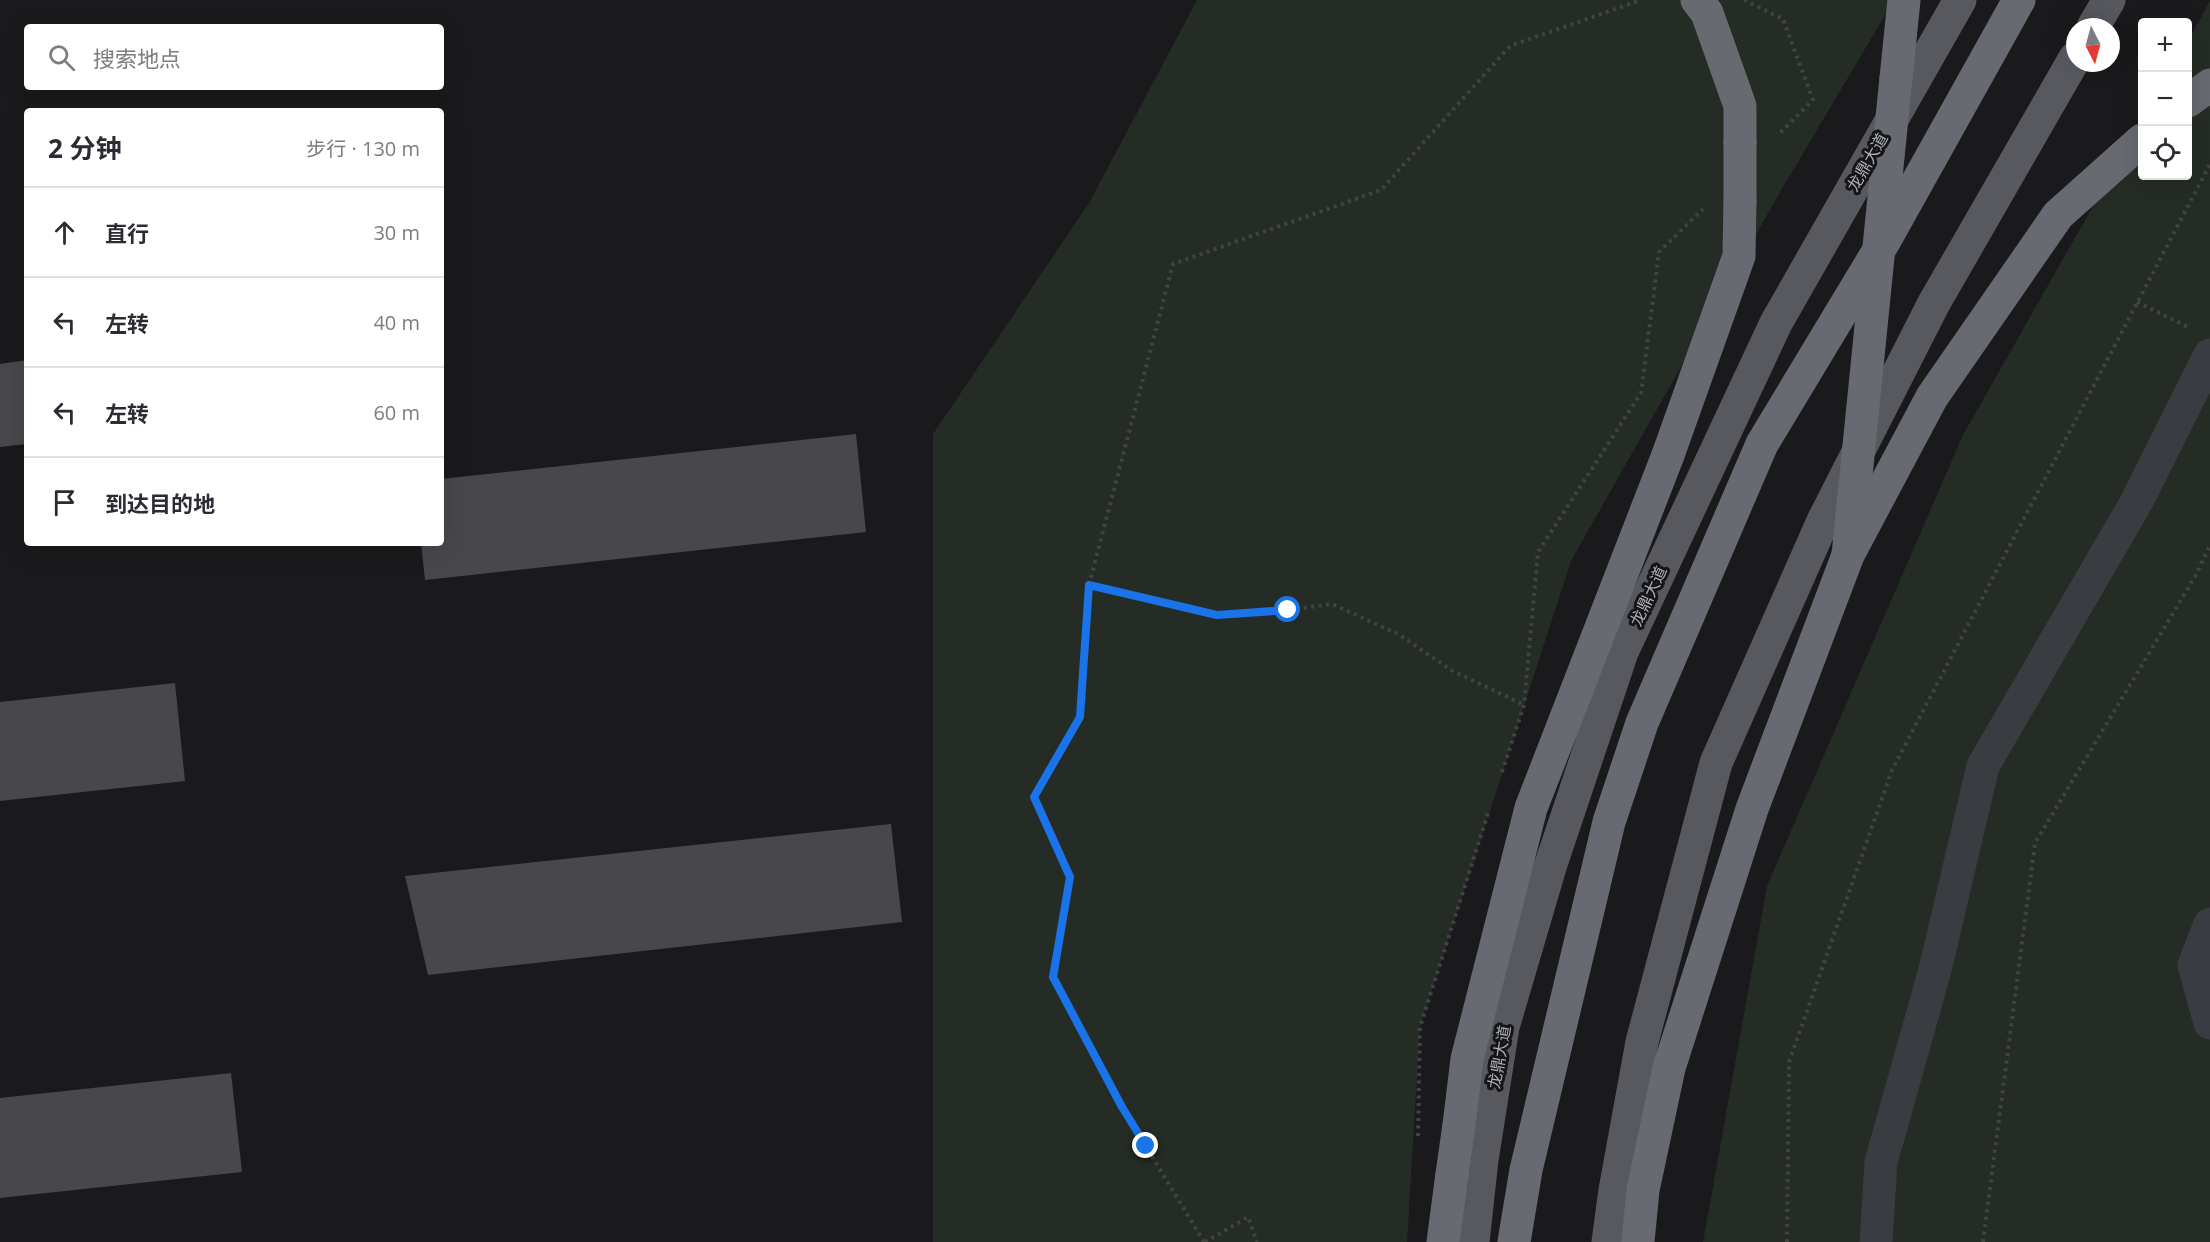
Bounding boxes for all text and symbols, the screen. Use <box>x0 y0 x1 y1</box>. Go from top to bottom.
north arrow <box>2066 18 2120 72</box>
map controls <box>2138 18 2192 180</box>
button: + <box>2138 18 2192 72</box>
search box <box>24 24 444 90</box>
icon: search <box>45 41 78 74</box>
text: 搜索地点 <box>93 43 181 73</box>
button: − <box>2138 72 2192 126</box>
button: locate <box>2138 126 2192 180</box>
street label: 龙鼎大道 <box>1841 129 1893 195</box>
text: 2 分钟 <box>48 130 122 166</box>
text: 步行 · 130 m <box>306 135 420 162</box>
icon: ahead <box>48 216 81 249</box>
text: 直行 <box>105 218 149 248</box>
text: 30 m <box>373 219 420 246</box>
icon: left <box>48 306 81 339</box>
text: 左转 <box>105 308 149 338</box>
text: 40 m <box>373 309 420 336</box>
icon: left <box>48 396 81 429</box>
text: 左转 <box>105 398 149 428</box>
text: 60 m <box>373 399 420 426</box>
icon: arrive <box>48 486 81 519</box>
text: 到达目的地 <box>105 488 215 518</box>
street label: 龙鼎大道 <box>1625 562 1671 630</box>
route start <box>1274 596 1300 622</box>
street label: 龙鼎大道 <box>1483 1024 1515 1090</box>
route end <box>1132 1132 1158 1158</box>

